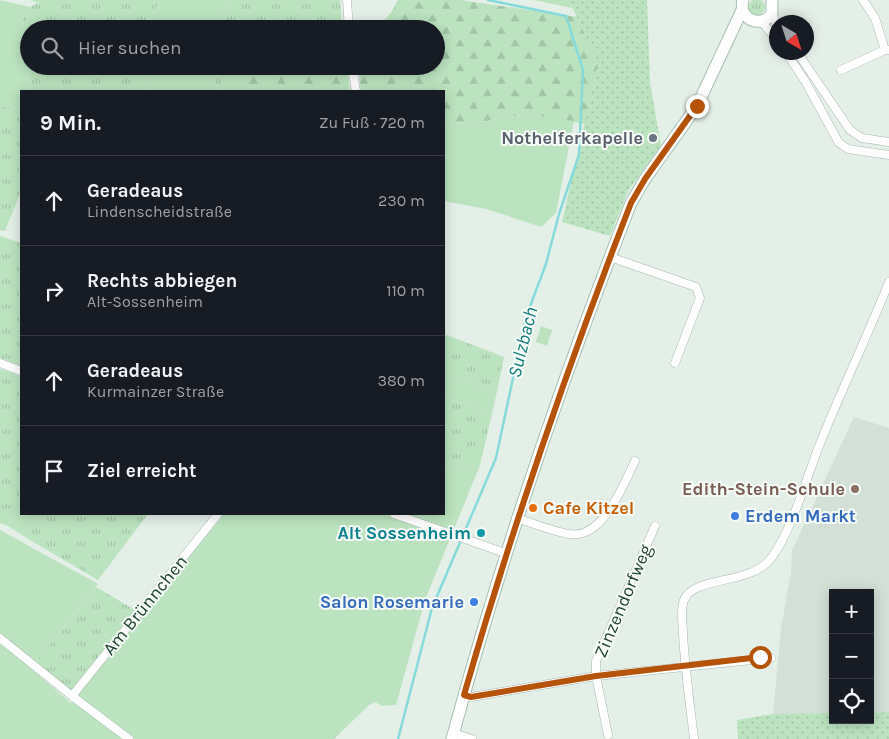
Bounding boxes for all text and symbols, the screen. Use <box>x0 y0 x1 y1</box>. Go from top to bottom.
north arrow <box>769 15 814 60</box>
search box <box>20 20 445 75</box>
icon: search <box>38 34 66 62</box>
text: Hier suchen <box>78 37 181 59</box>
route end <box>686 95 709 118</box>
text: 9 Min. <box>40 111 101 135</box>
text: Zu Fuß · 720 m <box>319 113 425 132</box>
place label: Nothelferkapelle <box>501 127 643 149</box>
marker: Nothelferkapelle <box>647 132 659 144</box>
text: Geradeaus <box>87 180 183 202</box>
icon: ahead <box>40 187 68 215</box>
text: 230 m <box>378 191 425 210</box>
text: Lindenscheidstraße <box>87 202 232 221</box>
text: Rechts abbiegen <box>87 270 237 292</box>
icon: right <box>40 277 68 305</box>
text: 110 m <box>386 281 425 300</box>
text: Alt-Sossenheim <box>87 292 203 311</box>
water label: Sulzbach <box>504 305 542 380</box>
text: Geradeaus <box>87 360 183 382</box>
icon: ahead <box>40 367 68 395</box>
text: 380 m <box>377 371 425 390</box>
text: Kurmainzer Straße <box>87 382 224 401</box>
icon: arrive <box>40 457 68 485</box>
text: Ziel erreicht <box>87 460 197 482</box>
place label: Edith-Stein-Schule <box>682 478 845 500</box>
marker: Edith-Stein-Schule <box>849 483 861 495</box>
place label: Cafe Kitzel <box>543 497 634 519</box>
marker: Cafe Kitzel <box>527 502 539 514</box>
place label: Erdem Markt <box>745 505 856 527</box>
marker: Erdem Markt <box>729 510 741 522</box>
place label: Alt Sossenheim <box>337 522 471 544</box>
marker: Alt Sossenheim <box>475 527 487 539</box>
street label: Zinzendorfweg <box>589 541 657 661</box>
street label: Am Brünnchen <box>98 551 192 659</box>
map controls <box>829 589 874 724</box>
button: + <box>829 589 874 634</box>
place label: Salon Rosemarie <box>320 591 464 613</box>
marker: Salon Rosemarie <box>468 596 480 608</box>
button: − <box>829 634 874 679</box>
route start <box>749 646 772 669</box>
button: locate <box>829 679 874 724</box>

